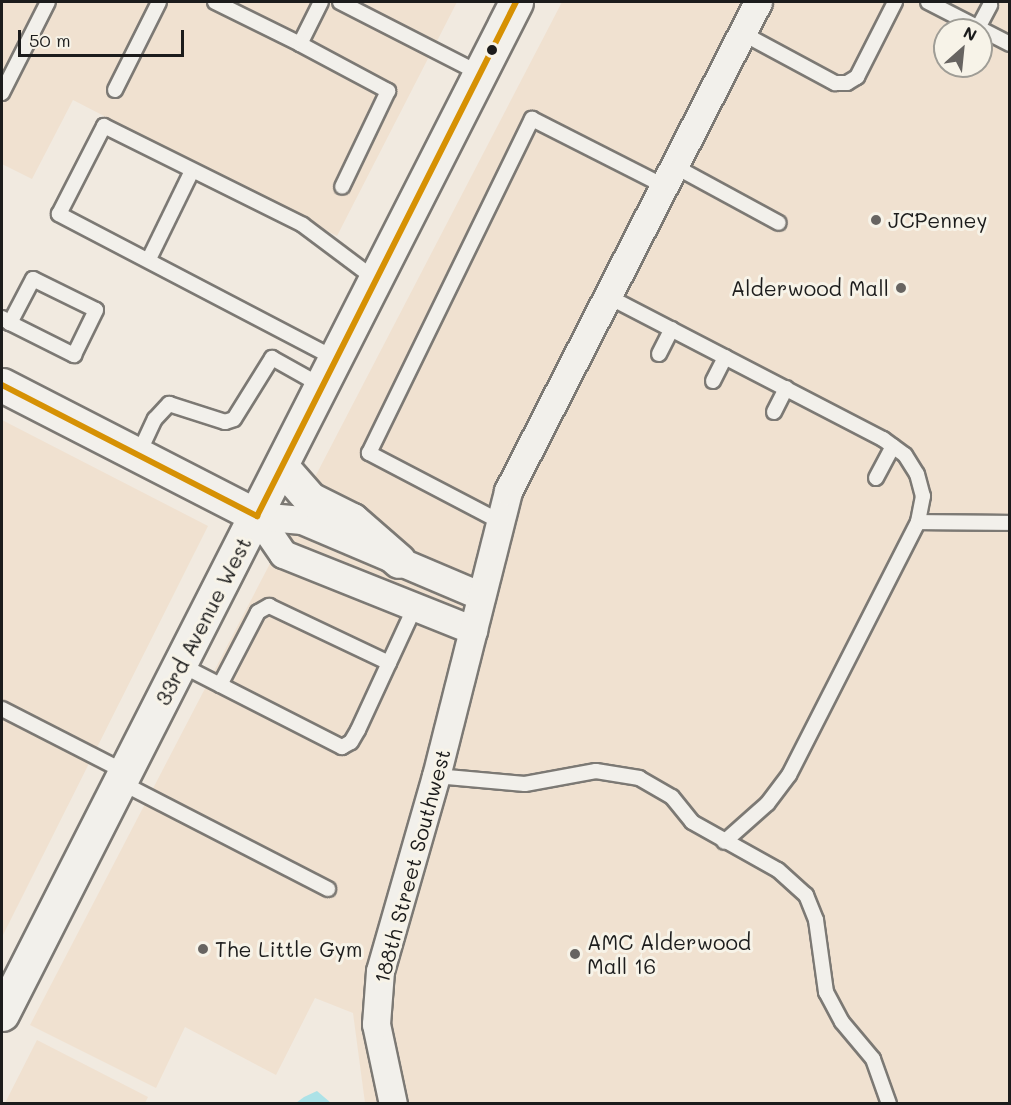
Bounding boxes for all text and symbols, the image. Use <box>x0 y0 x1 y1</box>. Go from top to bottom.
scale bar <box>21 18 188 56</box>
north arrow <box>933 18 993 78</box>
text: N <box>960 21 981 45</box>
text: 50 m <box>29 28 71 52</box>
unlabelled marker <box>486 44 498 56</box>
place label: JCPenney <box>888 207 988 233</box>
marker: JCPenney <box>869 213 883 227</box>
place label: Alderwood Mall <box>731 275 889 301</box>
marker: Alderwood Mall <box>894 281 908 295</box>
street label: 33rd Avenue West <box>150 533 256 709</box>
street label: 188th Street Southwest <box>369 746 455 986</box>
place label: AMC Alderwood Mall 16 <box>587 929 751 979</box>
place label: The Little Gym <box>215 936 362 962</box>
marker: The Little Gym <box>196 942 210 956</box>
marker: AMC Alderwood Mall 16 <box>568 947 582 961</box>

